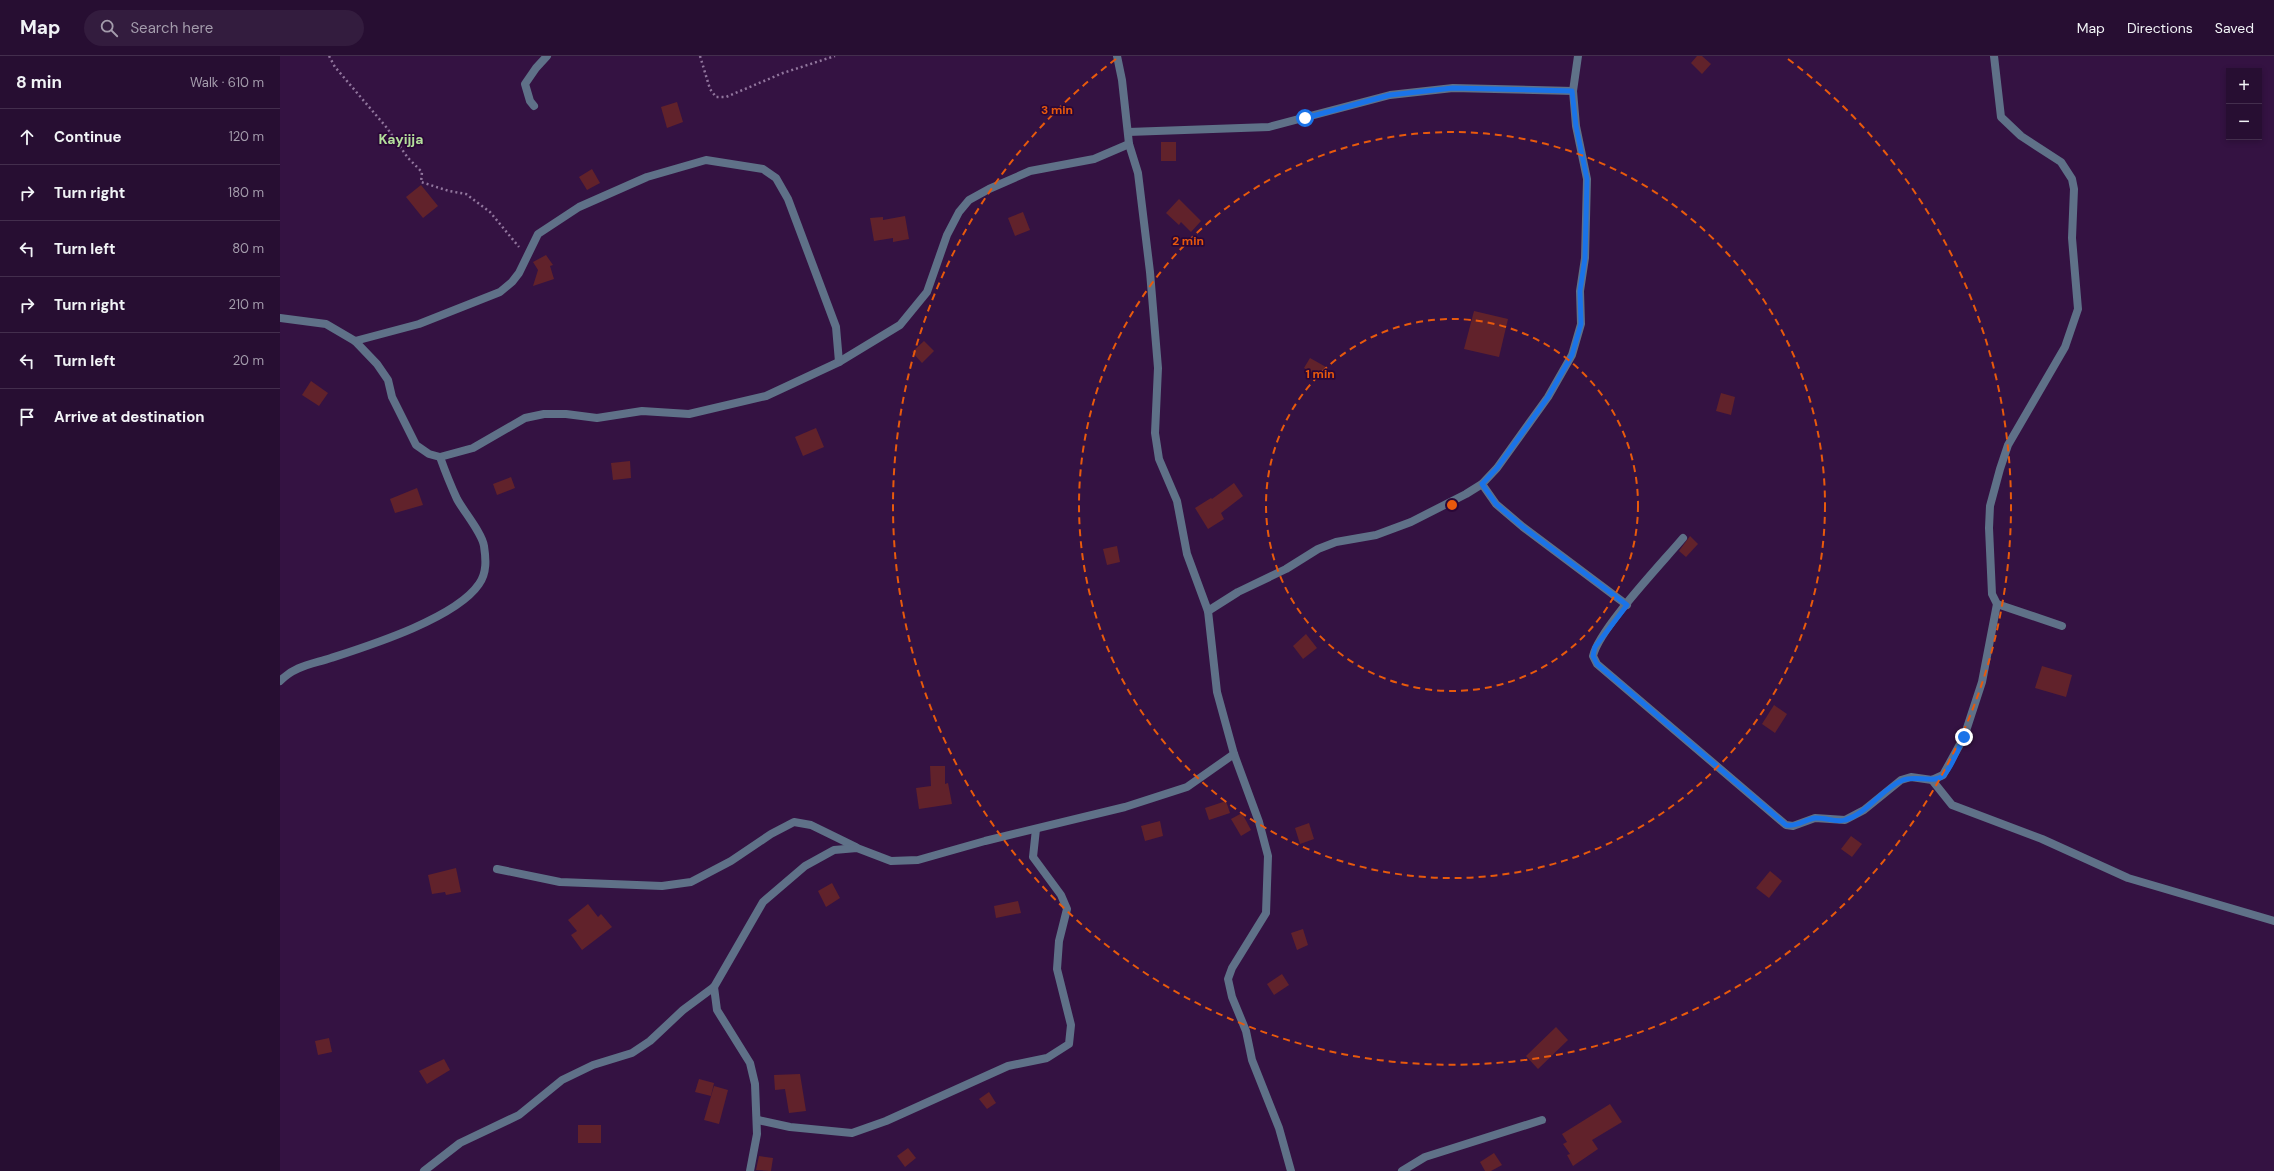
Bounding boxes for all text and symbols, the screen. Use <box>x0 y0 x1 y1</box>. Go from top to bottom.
search box <box>84 10 364 46</box>
text: Map <box>20 15 60 40</box>
icon: search <box>98 17 120 39</box>
text: Search here <box>130 18 213 38</box>
text: Map <box>2077 19 2105 37</box>
text: Directions <box>2127 19 2193 37</box>
text: Saved <box>2215 19 2254 37</box>
map controls <box>2226 68 2262 140</box>
button: + <box>2226 68 2262 104</box>
text: 8 min <box>16 71 62 93</box>
text: Walk · 610 m <box>190 74 264 91</box>
text: 3 min <box>1041 102 1073 118</box>
button: − <box>2226 104 2262 140</box>
route start <box>1296 109 1314 127</box>
icon: ahead <box>16 126 38 148</box>
text: Continue <box>54 127 122 147</box>
text: 120 m <box>229 128 264 145</box>
district label: Kayijja <box>379 130 423 148</box>
icon: right <box>16 182 38 204</box>
text: Turn right <box>54 183 125 203</box>
text: 180 m <box>228 184 264 201</box>
text: 2 min <box>1172 233 1204 249</box>
icon: left <box>16 238 38 260</box>
text: Turn left <box>54 239 115 259</box>
text: 80 m <box>232 240 264 257</box>
icon: right <box>16 294 38 316</box>
text: Turn right <box>54 295 125 315</box>
text: 210 m <box>229 296 264 313</box>
icon: left <box>16 350 38 372</box>
text: Turn left <box>54 351 115 371</box>
text: 20 m <box>233 352 264 369</box>
text: 1 min <box>1305 366 1335 382</box>
icon: arrive <box>16 406 38 428</box>
text: Arrive at destination <box>54 407 205 427</box>
centre of rings <box>1445 498 1459 512</box>
route end <box>1955 728 1973 746</box>

